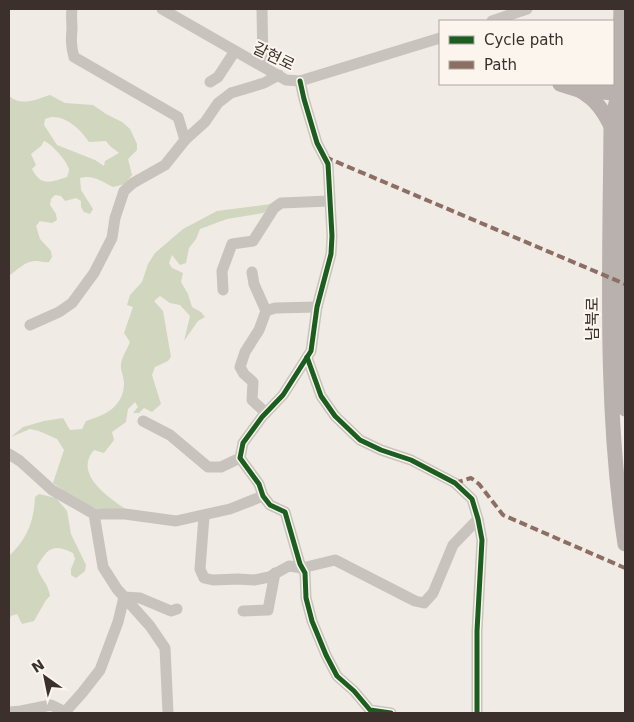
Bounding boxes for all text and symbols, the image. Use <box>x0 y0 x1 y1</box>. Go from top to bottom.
legend <box>439 20 614 85</box>
text: Cycle path <box>484 31 564 49</box>
street label: 갈현로 <box>250 38 298 75</box>
text: Path <box>484 56 517 74</box>
street label: 남북로 <box>583 297 602 341</box>
north arrow <box>20 652 70 702</box>
text: N <box>29 656 47 676</box>

